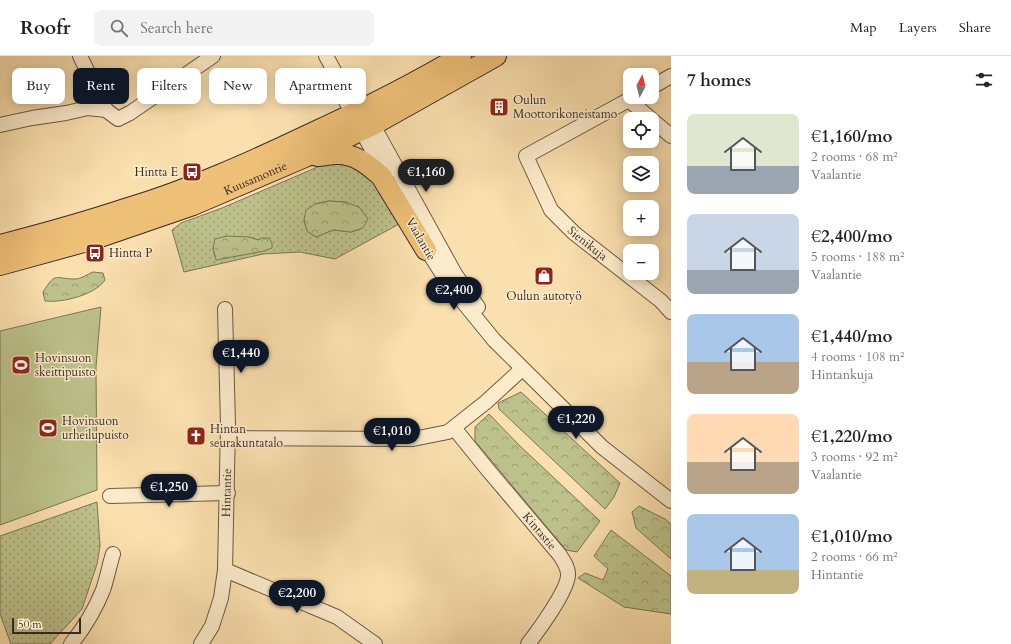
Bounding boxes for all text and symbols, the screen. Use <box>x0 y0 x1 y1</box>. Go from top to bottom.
search box <box>94 10 374 46</box>
text: Roofr <box>20 15 70 41</box>
icon: search <box>108 17 130 39</box>
text: Search here <box>140 18 213 38</box>
text: Map <box>850 18 877 37</box>
text: Layers <box>899 18 937 37</box>
text: Share <box>959 18 991 37</box>
chip: Buy <box>12 68 65 104</box>
chip: Rent <box>73 68 129 104</box>
chip: Filters <box>137 68 201 104</box>
chip: New <box>209 68 267 104</box>
chip: Apartment <box>275 68 366 104</box>
north arrow <box>623 68 659 104</box>
map controls <box>623 68 659 280</box>
text: 7 homes <box>687 69 751 92</box>
icon: filters <box>973 69 995 91</box>
place label: Oulun Moottorikoneistamo <box>513 92 618 122</box>
building icon: Oulun Moottorikoneistamo <box>488 96 510 118</box>
button: locate <box>623 112 659 148</box>
text: €1,160/mo <box>811 125 893 148</box>
icon: home <box>719 130 767 178</box>
text: 2 rooms · 68 m² <box>811 148 898 166</box>
button: layers <box>623 156 659 192</box>
street label: Kuusamontie <box>221 158 289 199</box>
pin: €1,160 <box>393 159 459 193</box>
bus stop icon: Hintta E <box>181 161 203 183</box>
text: €1,160 <box>407 163 445 181</box>
place label: Hintta E <box>134 164 178 180</box>
text: Vaalantie <box>811 166 862 184</box>
button: + <box>623 200 659 236</box>
street label: Vaalantie <box>402 215 440 263</box>
street label: Sienikuja <box>564 223 611 265</box>
text: €2,400/mo <box>811 225 893 248</box>
icon: home <box>719 230 767 278</box>
bus stop icon: Hintta P <box>84 242 106 264</box>
button: − <box>623 244 659 280</box>
place label: Hintta P <box>109 245 152 261</box>
text: 5 rooms · 188 m² <box>811 248 904 266</box>
shop icon: Oulun autotyö <box>533 265 555 287</box>
text: Vaalantie <box>811 266 862 284</box>
pin: €2,400 <box>421 277 487 311</box>
text: €2,400 <box>435 281 473 299</box>
place label: Oulun autotyö <box>506 288 582 304</box>
text: €1,440/mo <box>811 325 893 348</box>
icon: home <box>719 330 767 378</box>
pin: €1,440 <box>208 340 274 374</box>
text: €1,440 <box>222 344 260 362</box>
text: 4 rooms · 108 m² <box>811 348 904 366</box>
place label: Hovinsuon skeittipuisto <box>35 350 96 380</box>
sports icon: Hovinsuon skeittipuisto <box>10 354 32 376</box>
text: Hintankuja <box>811 366 873 384</box>
pin: €1,220 <box>543 406 609 440</box>
text: €1,220 <box>557 410 595 428</box>
place label: Hovinsuon urheilupuisto <box>62 413 129 443</box>
sports icon: Hovinsuon urheilupuisto <box>37 417 59 439</box>
pin: €1,010 <box>359 418 425 452</box>
place label: Hintan seurakuntatalo <box>210 421 283 451</box>
text: €1,010 <box>373 422 411 440</box>
church icon: Hintan seurakuntatalo <box>185 425 207 447</box>
text: €1,220/mo <box>811 425 893 448</box>
icon: home <box>719 430 767 478</box>
text: 3 rooms · 92 m² <box>811 448 898 466</box>
text: Vaalantie <box>811 466 862 484</box>
street label: Hintantie <box>218 468 235 517</box>
pin: €1,250 <box>136 474 202 508</box>
text: €1,250 <box>150 478 188 496</box>
street label: Kintastie <box>519 509 560 553</box>
text: €1,010/mo <box>811 525 893 548</box>
icon: home <box>719 530 767 578</box>
text: 2 rooms · 66 m² <box>811 548 898 566</box>
text: Hintantie <box>811 566 864 584</box>
pin: €2,200 <box>264 580 330 614</box>
text: €2,200 <box>278 584 316 602</box>
scale bar <box>12 616 81 635</box>
text: 50 m <box>18 617 42 632</box>

